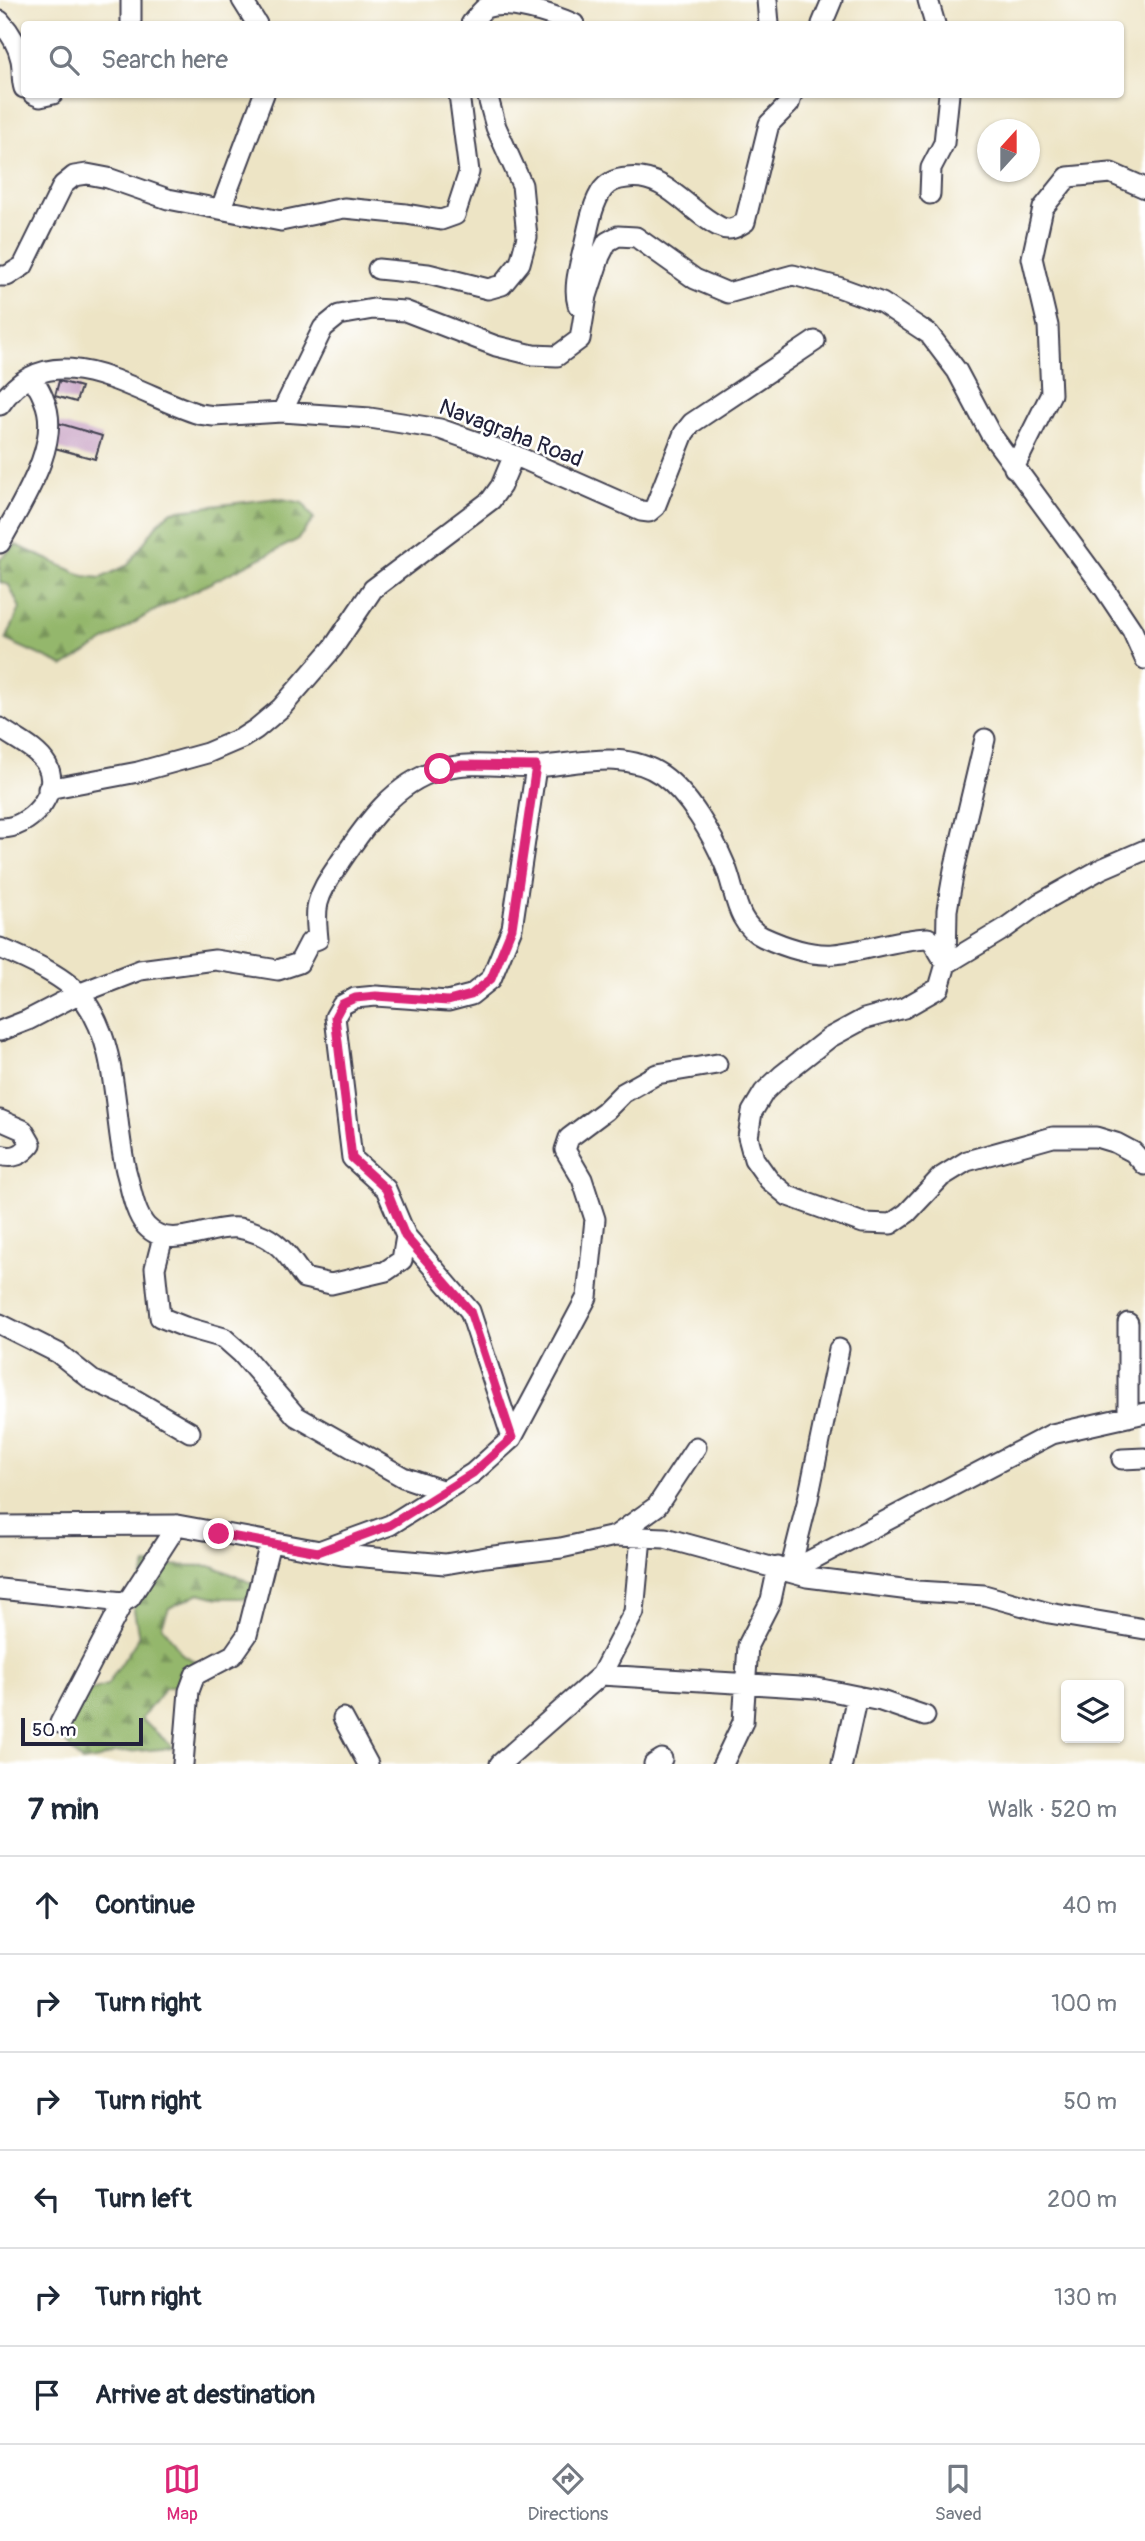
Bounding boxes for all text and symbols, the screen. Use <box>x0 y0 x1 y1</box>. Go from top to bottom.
search box <box>21 21 1124 98</box>
icon: search <box>45 41 83 79</box>
text: Search here <box>101 44 228 76</box>
north arrow <box>977 119 1040 182</box>
street label: Navagraha Road <box>435 392 587 474</box>
route start <box>424 753 455 784</box>
route end <box>203 1518 234 1549</box>
map controls <box>1061 1680 1124 1743</box>
button: layers <box>1061 1680 1124 1743</box>
scale bar <box>21 1715 144 1747</box>
text: 50 m <box>32 1718 76 1742</box>
text: 7 min <box>28 1791 99 1828</box>
text: Walk · 520 m <box>988 1795 1117 1824</box>
icon: ahead <box>28 1886 66 1924</box>
text: Continue <box>95 1889 195 1921</box>
text: 40 m <box>1063 1891 1117 1920</box>
icon: right <box>28 1984 66 2022</box>
text: Turn right <box>95 1987 201 2019</box>
text: 100 m <box>1051 1989 1117 2018</box>
icon: right <box>28 2082 66 2120</box>
text: Turn right <box>95 2085 201 2117</box>
text: 50 m <box>1063 2087 1117 2116</box>
icon: left <box>28 2180 66 2218</box>
text: Turn left <box>95 2183 191 2215</box>
text: 200 m <box>1047 2185 1117 2214</box>
icon: right <box>28 2278 66 2316</box>
text: Turn right <box>95 2281 201 2313</box>
text: 130 m <box>1054 2283 1117 2312</box>
icon: arrive <box>28 2376 66 2414</box>
text: Arrive at destination <box>95 2379 315 2411</box>
tab: Map <box>163 2460 201 2526</box>
tab: Directions <box>528 2460 608 2526</box>
tab: Saved <box>935 2460 982 2526</box>

